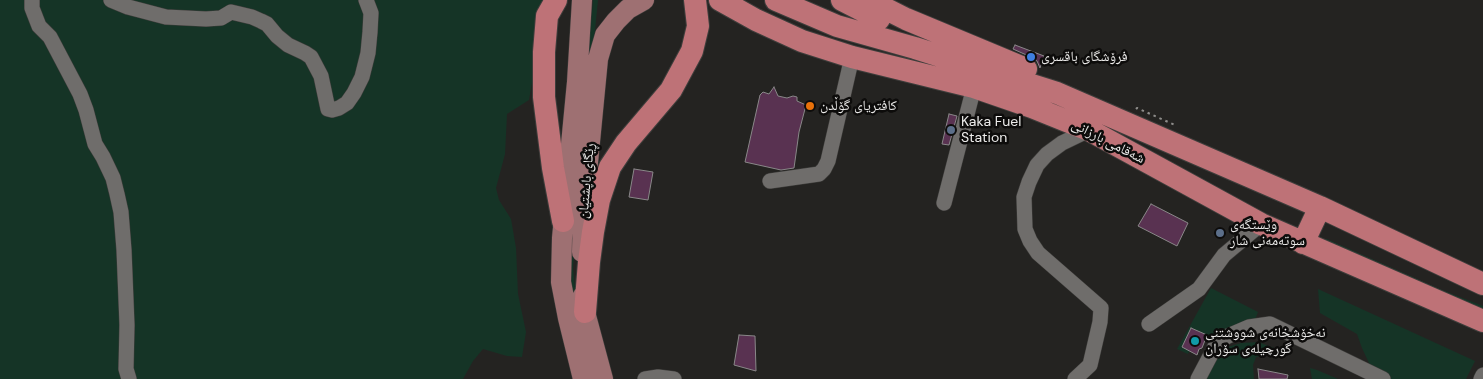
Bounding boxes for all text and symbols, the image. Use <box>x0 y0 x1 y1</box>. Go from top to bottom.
place label: فرۆشگای باقسری <box>1041 49 1128 65</box>
marker: فرۆشگای باقسری <box>1025 51 1037 63</box>
place label: کافتریای گۆڵدن <box>820 98 897 114</box>
marker: کافتریای گۆڵدن <box>804 100 816 112</box>
place label: Kaka Fuel Station <box>961 114 1021 146</box>
street label: شەقامی بارزانی <box>1069 116 1147 168</box>
marker: Kaka Fuel Station <box>945 124 957 136</box>
street label: ڕێگای باپشتیان <box>575 142 599 220</box>
place label: وێستگەی سوتەمەنی شار <box>1230 217 1305 250</box>
marker: وێستگەی سوتەمەنی شار <box>1214 227 1226 239</box>
place label: نەخۆشخانەی شووشتنی گورچیلەی سۆران <box>1205 325 1326 358</box>
marker: نەخۆشخانەی شووشتنی گورچیلەی سۆران <box>1189 335 1201 347</box>

